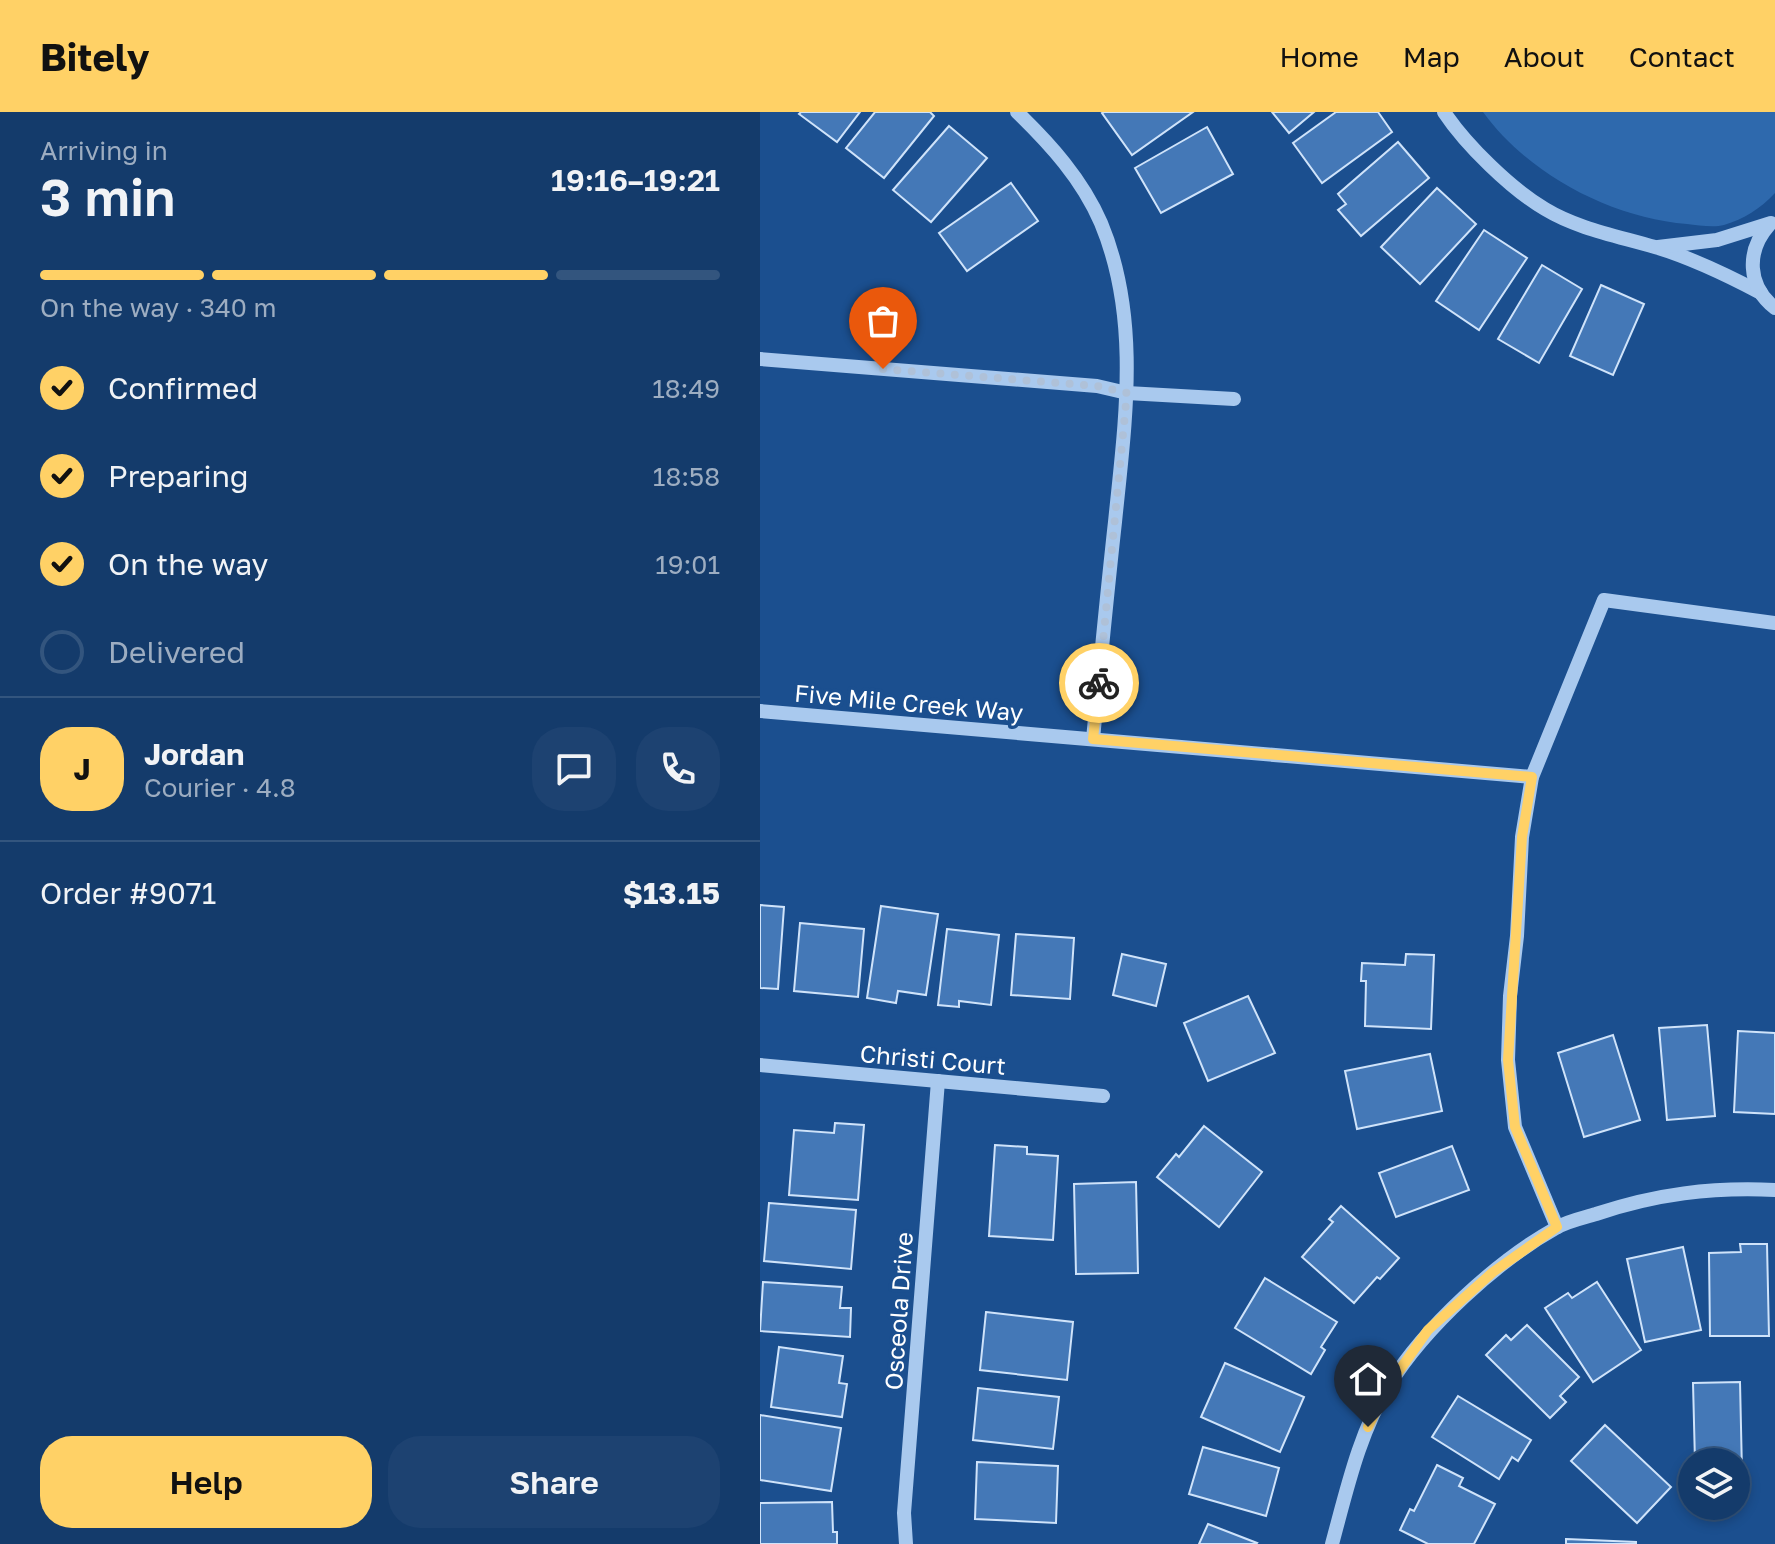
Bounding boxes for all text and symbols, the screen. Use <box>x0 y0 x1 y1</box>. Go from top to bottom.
text: Bitely <box>40 34 150 79</box>
text: Home <box>1280 40 1359 73</box>
text: Map <box>1403 40 1460 73</box>
text: About <box>1504 40 1585 73</box>
text: Contact <box>1629 40 1735 73</box>
text: Arriving in <box>40 135 168 166</box>
text: 19:16–19:21 <box>551 162 720 198</box>
text: 3 min <box>40 165 175 227</box>
pin <box>849 287 917 369</box>
text: On the way · 340 m <box>40 292 276 323</box>
icon: bag <box>861 299 905 343</box>
icon: check <box>40 366 84 410</box>
text: Confirmed <box>108 370 258 406</box>
text: 18:49 <box>652 373 720 404</box>
icon: check <box>40 454 84 498</box>
text: Preparing <box>108 458 249 494</box>
text: 18:58 <box>653 461 720 492</box>
icon: check <box>40 542 84 586</box>
text: On the way <box>108 546 268 582</box>
text: 19:01 <box>655 549 720 580</box>
text: Delivered <box>108 634 245 670</box>
courier <box>1059 643 1139 723</box>
icon: bike <box>1077 661 1121 705</box>
street label: Five Mile Creek Way <box>793 678 1025 726</box>
button: chat <box>532 727 616 811</box>
button: phone <box>636 727 720 811</box>
text: Jordan <box>144 736 244 772</box>
text: J <box>73 751 91 787</box>
text: Courier · 4.8 <box>144 772 296 803</box>
text: Order #9071 <box>40 875 216 911</box>
text: $13.15 <box>623 875 720 911</box>
street label: Christi Court <box>859 1038 1007 1080</box>
street label: Osceola Drive <box>878 1231 918 1391</box>
pin <box>1334 1345 1402 1427</box>
icon: home <box>1346 1357 1390 1401</box>
button: Help <box>40 1436 372 1528</box>
button: Share <box>388 1436 720 1528</box>
map controls <box>1678 1448 1750 1520</box>
button: layers <box>1678 1448 1750 1520</box>

